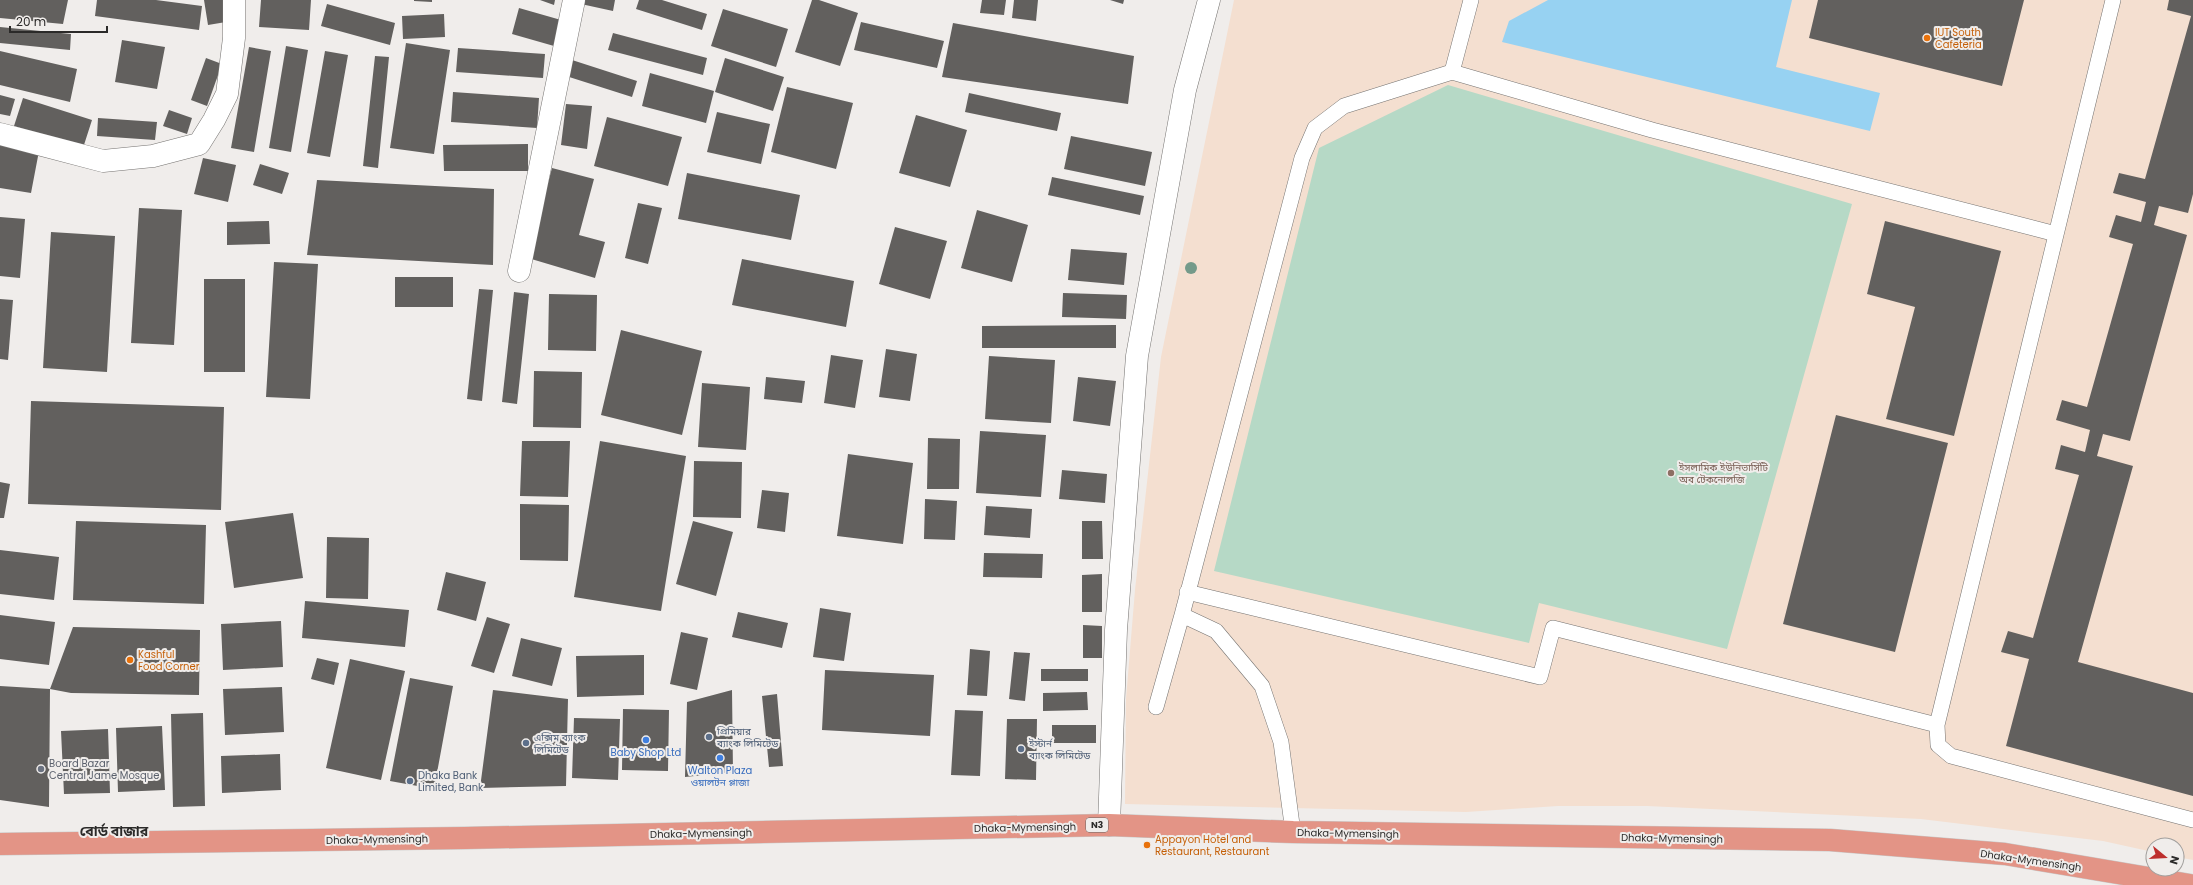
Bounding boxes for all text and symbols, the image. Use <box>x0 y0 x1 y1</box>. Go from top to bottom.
scale bar <box>10 8 107 34</box>
text: 20 m <box>16 13 46 30</box>
place label: IUT South Cafeteria <box>1935 25 1982 52</box>
marker: IUT South Cafeteria <box>1922 33 1932 43</box>
place label: ইসলামিক ইউনিভার্সিটি অব টেকনোলজি <box>1678 460 1768 487</box>
marker: ইসলামিক ইউনিভার্সিটি অব টেকনোলজি <box>1666 468 1676 478</box>
place label: Kashful Food Corner <box>138 647 200 674</box>
marker: Kashful Food Corner <box>125 655 135 665</box>
place label: প্রিমিয়ার ব্যাংক লিমিটেড <box>716 724 779 751</box>
place label: এক্সিম ব্যাংক লিমিটেড <box>533 730 586 757</box>
marker: প্রিমিয়ার ব্যাংক লিমিটেড <box>704 732 714 742</box>
marker: Baby Shop Ltd <box>641 735 651 745</box>
place label: ইস্টার্ন ব্যাংক লিমিটেড <box>1028 736 1091 763</box>
marker: এক্সিম ব্যাংক লিমিটেড <box>521 738 531 748</box>
marker: ইস্টার্ন ব্যাংক লিমিটেড <box>1016 744 1026 754</box>
place label: Baby Shop Ltd <box>611 745 681 760</box>
marker: Walton Plaza ওয়ালটন প্লাজা <box>715 753 725 763</box>
place label: Board Bazar Central Jame Mosque <box>49 756 159 783</box>
place label: Walton Plaza ওয়ালটন প্লাজা <box>688 763 752 790</box>
marker: Board Bazar Central Jame Mosque <box>36 764 46 774</box>
place label: Dhaka Bank Limited, Bank <box>418 768 484 795</box>
marker: Dhaka Bank Limited, Bank <box>405 776 415 786</box>
road number: N3 <box>1086 818 1108 832</box>
street label: Dhaka-Mymensingh <box>974 819 1076 836</box>
district label: বোর্ড বাজার <box>80 821 149 841</box>
street label: Dhaka-Mymensingh <box>650 825 752 842</box>
street label: Dhaka-Mymensingh <box>1297 825 1399 842</box>
street label: Dhaka-Mymensingh <box>1621 830 1723 847</box>
street label: Dhaka-Mymensingh <box>326 831 428 848</box>
place label: Appayon Hotel and Restaurant, Restaurant <box>1155 832 1270 859</box>
north arrow <box>2145 837 2185 877</box>
marker: Appayon Hotel and Restaurant, Restaurant <box>1142 840 1152 850</box>
street label: Dhaka-Mymensingh <box>1979 846 2082 875</box>
text: N <box>2166 854 2183 867</box>

